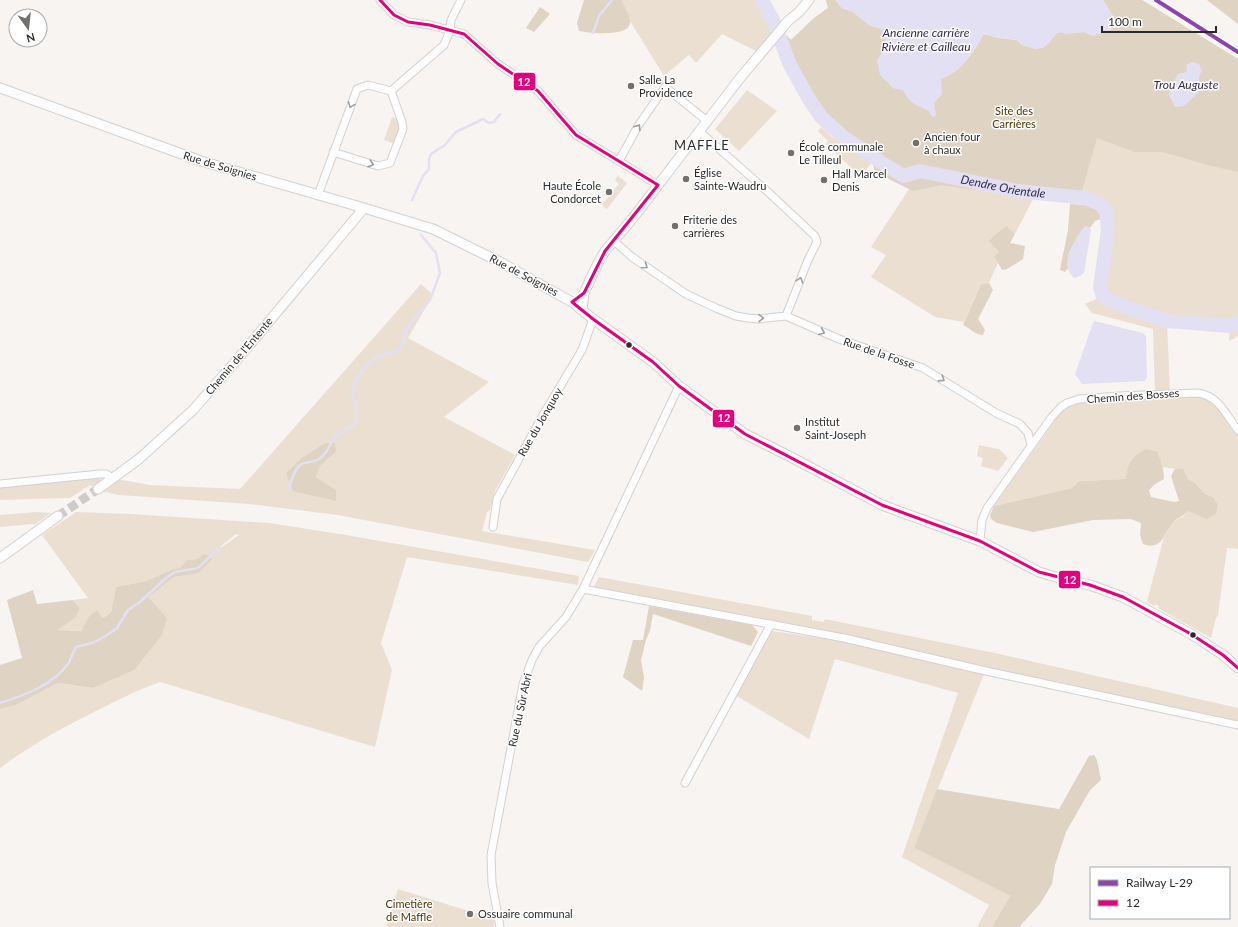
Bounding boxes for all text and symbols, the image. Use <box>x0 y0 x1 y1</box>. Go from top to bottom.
north arrow <box>8 8 48 48</box>
scale bar <box>1102 8 1216 34</box>
text: 100 m <box>1108 14 1142 29</box>
water label: Ancienne carrière Rivière et Cailleau <box>881 25 971 54</box>
text: N <box>25 31 36 46</box>
line badge: 12 <box>513 72 536 91</box>
place label: Salle La Providence <box>639 73 693 99</box>
text: 12 <box>518 75 530 88</box>
water label: Trou Auguste <box>1154 77 1219 92</box>
marker: Salle La Providence <box>626 81 636 91</box>
one-way arrow <box>347 102 356 109</box>
park label: Site des Carrières <box>992 104 1036 130</box>
one-way arrow <box>633 124 641 131</box>
place label: Ancien four à chaux <box>924 130 980 156</box>
district label: MAFFLE <box>674 137 730 153</box>
marker: Ancien four à chaux <box>911 138 921 148</box>
place label: École communale Le Tilleul <box>799 140 884 166</box>
street label: Rue de Soignies <box>182 148 259 183</box>
marker: École communale Le Tilleul <box>786 148 796 158</box>
one-way arrow <box>367 159 374 168</box>
place label: Église Sainte-Waudru <box>694 166 766 192</box>
place label: Hall Marcel Denis <box>832 167 887 193</box>
water label: Dendre Orientale <box>959 171 1046 201</box>
marker: Église Sainte-Waudru <box>681 174 691 184</box>
marker: Hall Marcel Denis <box>819 175 829 185</box>
place label: Haute École Condorcet <box>543 179 601 205</box>
marker: Haute École Condorcet <box>604 187 614 197</box>
place label: Friterie des carrières <box>683 213 737 239</box>
marker: Friterie des carrières <box>670 221 680 231</box>
street label: Rue de Soignies <box>488 251 561 298</box>
one-way arrow <box>640 261 647 268</box>
one-way arrow <box>796 277 804 284</box>
street label: Chemin de l'Entente <box>202 314 275 397</box>
one-way arrow <box>758 314 764 322</box>
one-way arrow <box>818 327 825 335</box>
street label: Rue de la Fosse <box>842 334 917 371</box>
unlabelled marker <box>624 340 634 350</box>
one-way arrow <box>938 374 945 381</box>
street label: Rue du Jonquoy <box>515 385 565 458</box>
street label: Chemin des Bosses <box>1086 386 1180 405</box>
line badge: 12 <box>712 409 735 428</box>
text: 12 <box>718 411 730 424</box>
place label: Institut Saint-Joseph <box>805 415 866 441</box>
marker: Institut Saint-Joseph <box>792 423 802 433</box>
line badge: 12 <box>1058 570 1081 589</box>
text: 12 <box>1064 573 1076 586</box>
unlabelled marker <box>1188 630 1198 640</box>
street label: Rue du Sûr Abri <box>505 672 534 748</box>
legend <box>1090 867 1230 919</box>
text: Railway L-29 <box>1126 875 1193 890</box>
text: 12 <box>1126 895 1140 910</box>
park label: Cimetière de Maffle <box>386 897 433 923</box>
place label: Ossuaire communal <box>478 907 573 920</box>
marker: Ossuaire communal <box>465 909 475 919</box>

